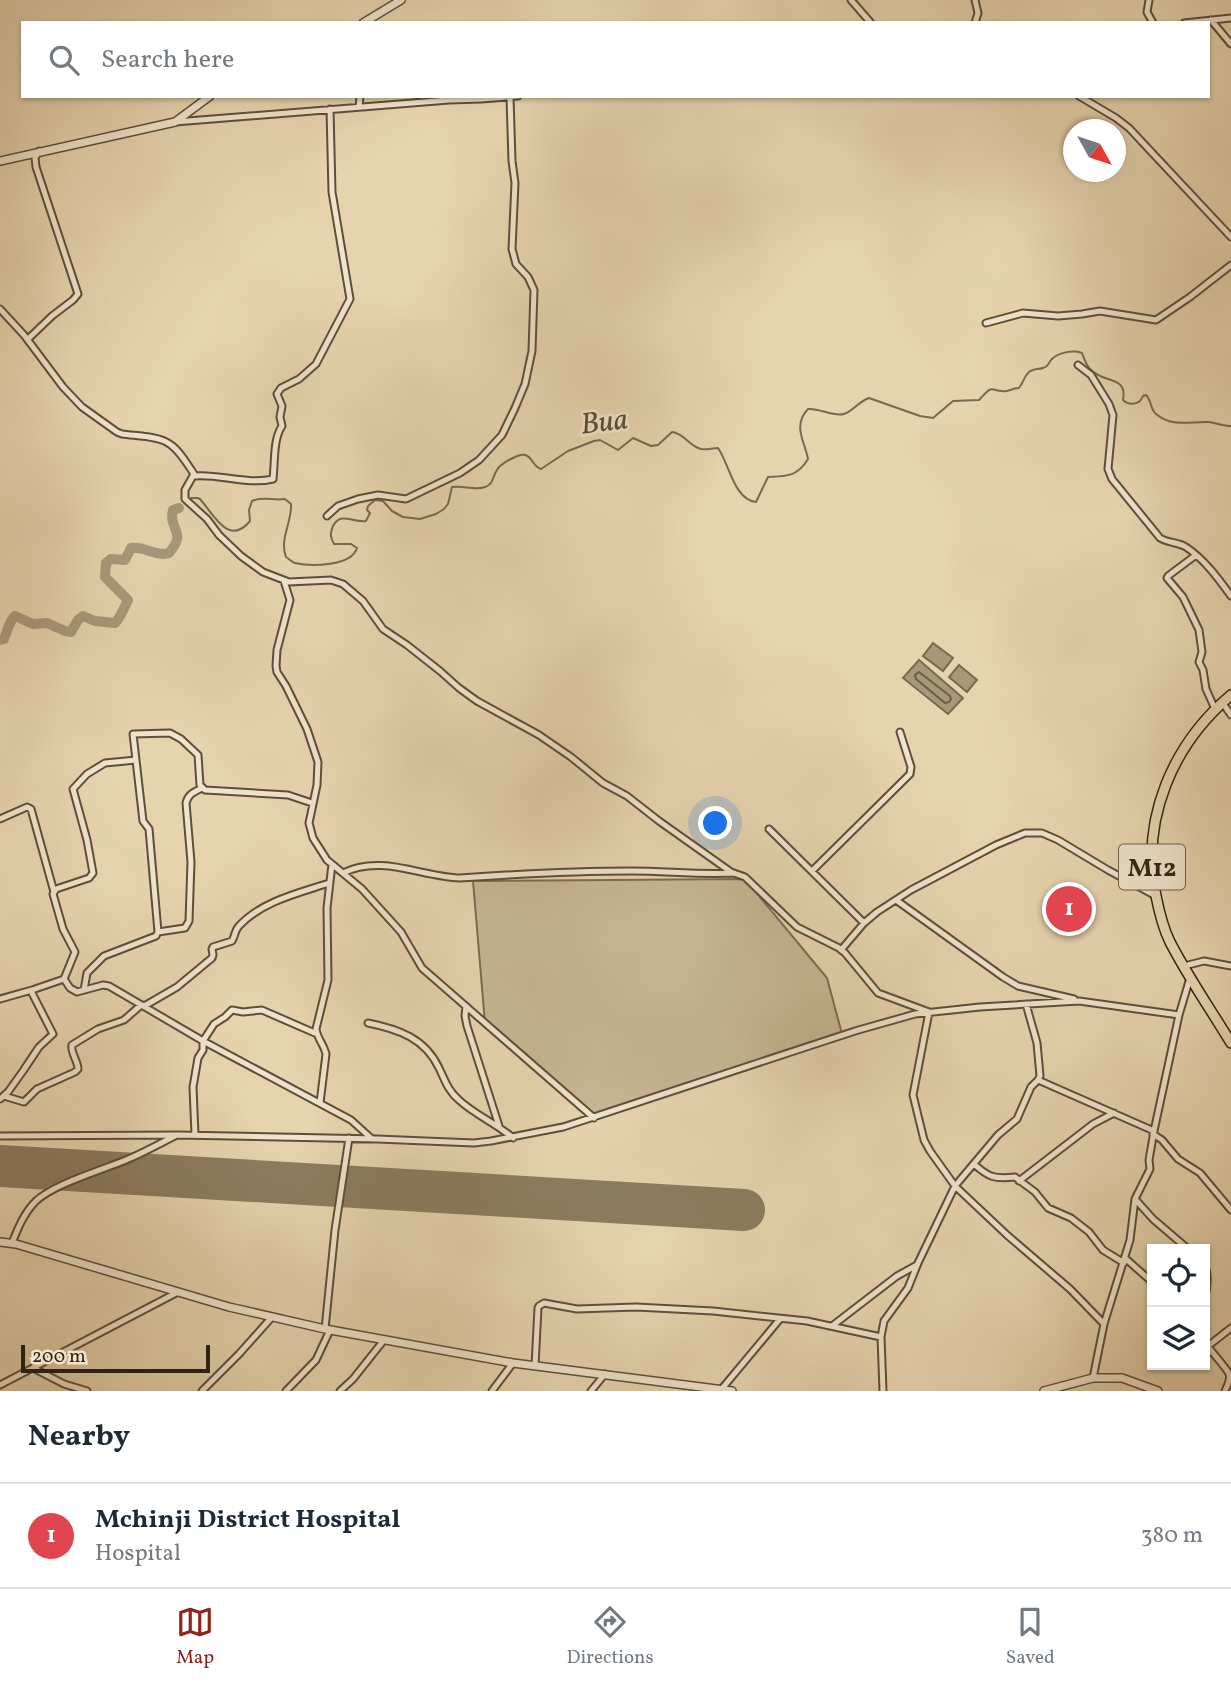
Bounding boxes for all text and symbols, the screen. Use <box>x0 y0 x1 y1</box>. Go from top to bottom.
search box <box>21 21 1210 98</box>
icon: search <box>45 41 83 79</box>
text: Search here <box>101 42 234 78</box>
north arrow <box>1063 119 1126 182</box>
water label: Bua <box>578 399 630 447</box>
your location <box>698 806 732 840</box>
road number: M12 <box>1119 845 1185 890</box>
pin: 1 <box>1046 883 1092 935</box>
map controls <box>1147 1244 1210 1370</box>
button: locate <box>1147 1244 1210 1307</box>
button: layers <box>1147 1307 1210 1370</box>
scale bar <box>21 1342 210 1374</box>
text: 200 m <box>32 1344 86 1370</box>
text: Nearby <box>28 1416 130 1458</box>
text: Mchinji District Hospital <box>95 1502 400 1538</box>
text: 1 <box>46 1520 56 1552</box>
text: 380 m <box>1141 1520 1203 1552</box>
text: Hospital <box>95 1538 181 1570</box>
tab: Map <box>176 1603 214 1671</box>
tab: Directions <box>567 1603 654 1671</box>
tab: Saved <box>1006 1603 1055 1671</box>

